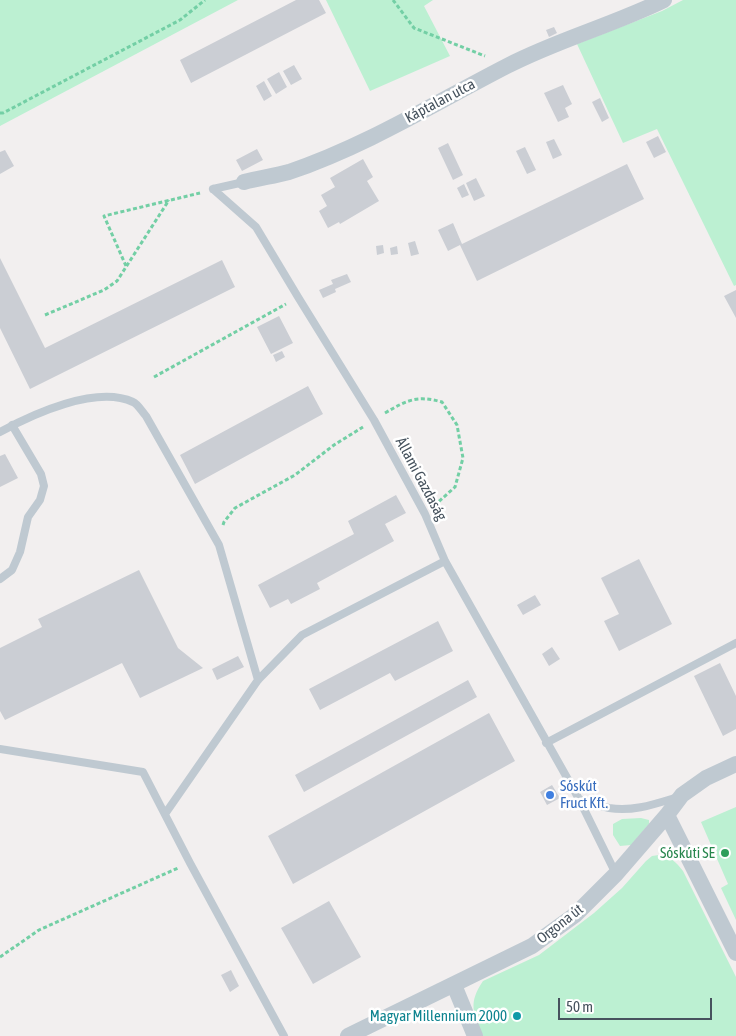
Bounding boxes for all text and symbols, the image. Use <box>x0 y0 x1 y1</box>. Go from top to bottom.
street label: Káptalan utca <box>402 75 478 127</box>
street label: Állami Gazdaság <box>392 434 450 524</box>
place label: Sóskút Fruct Kft. <box>560 777 608 812</box>
marker: Sóskút Fruct Kft. <box>544 789 556 801</box>
place label: Sóskúti SE <box>660 844 715 862</box>
marker: Sóskúti SE <box>719 847 731 859</box>
street label: Orgona út <box>533 900 587 948</box>
scale bar <box>561 988 715 1020</box>
text: 50 m <box>566 998 593 1015</box>
place label: Magyar Millennium 2000 <box>370 1007 507 1025</box>
marker: Magyar Millennium 2000 <box>511 1010 523 1022</box>

